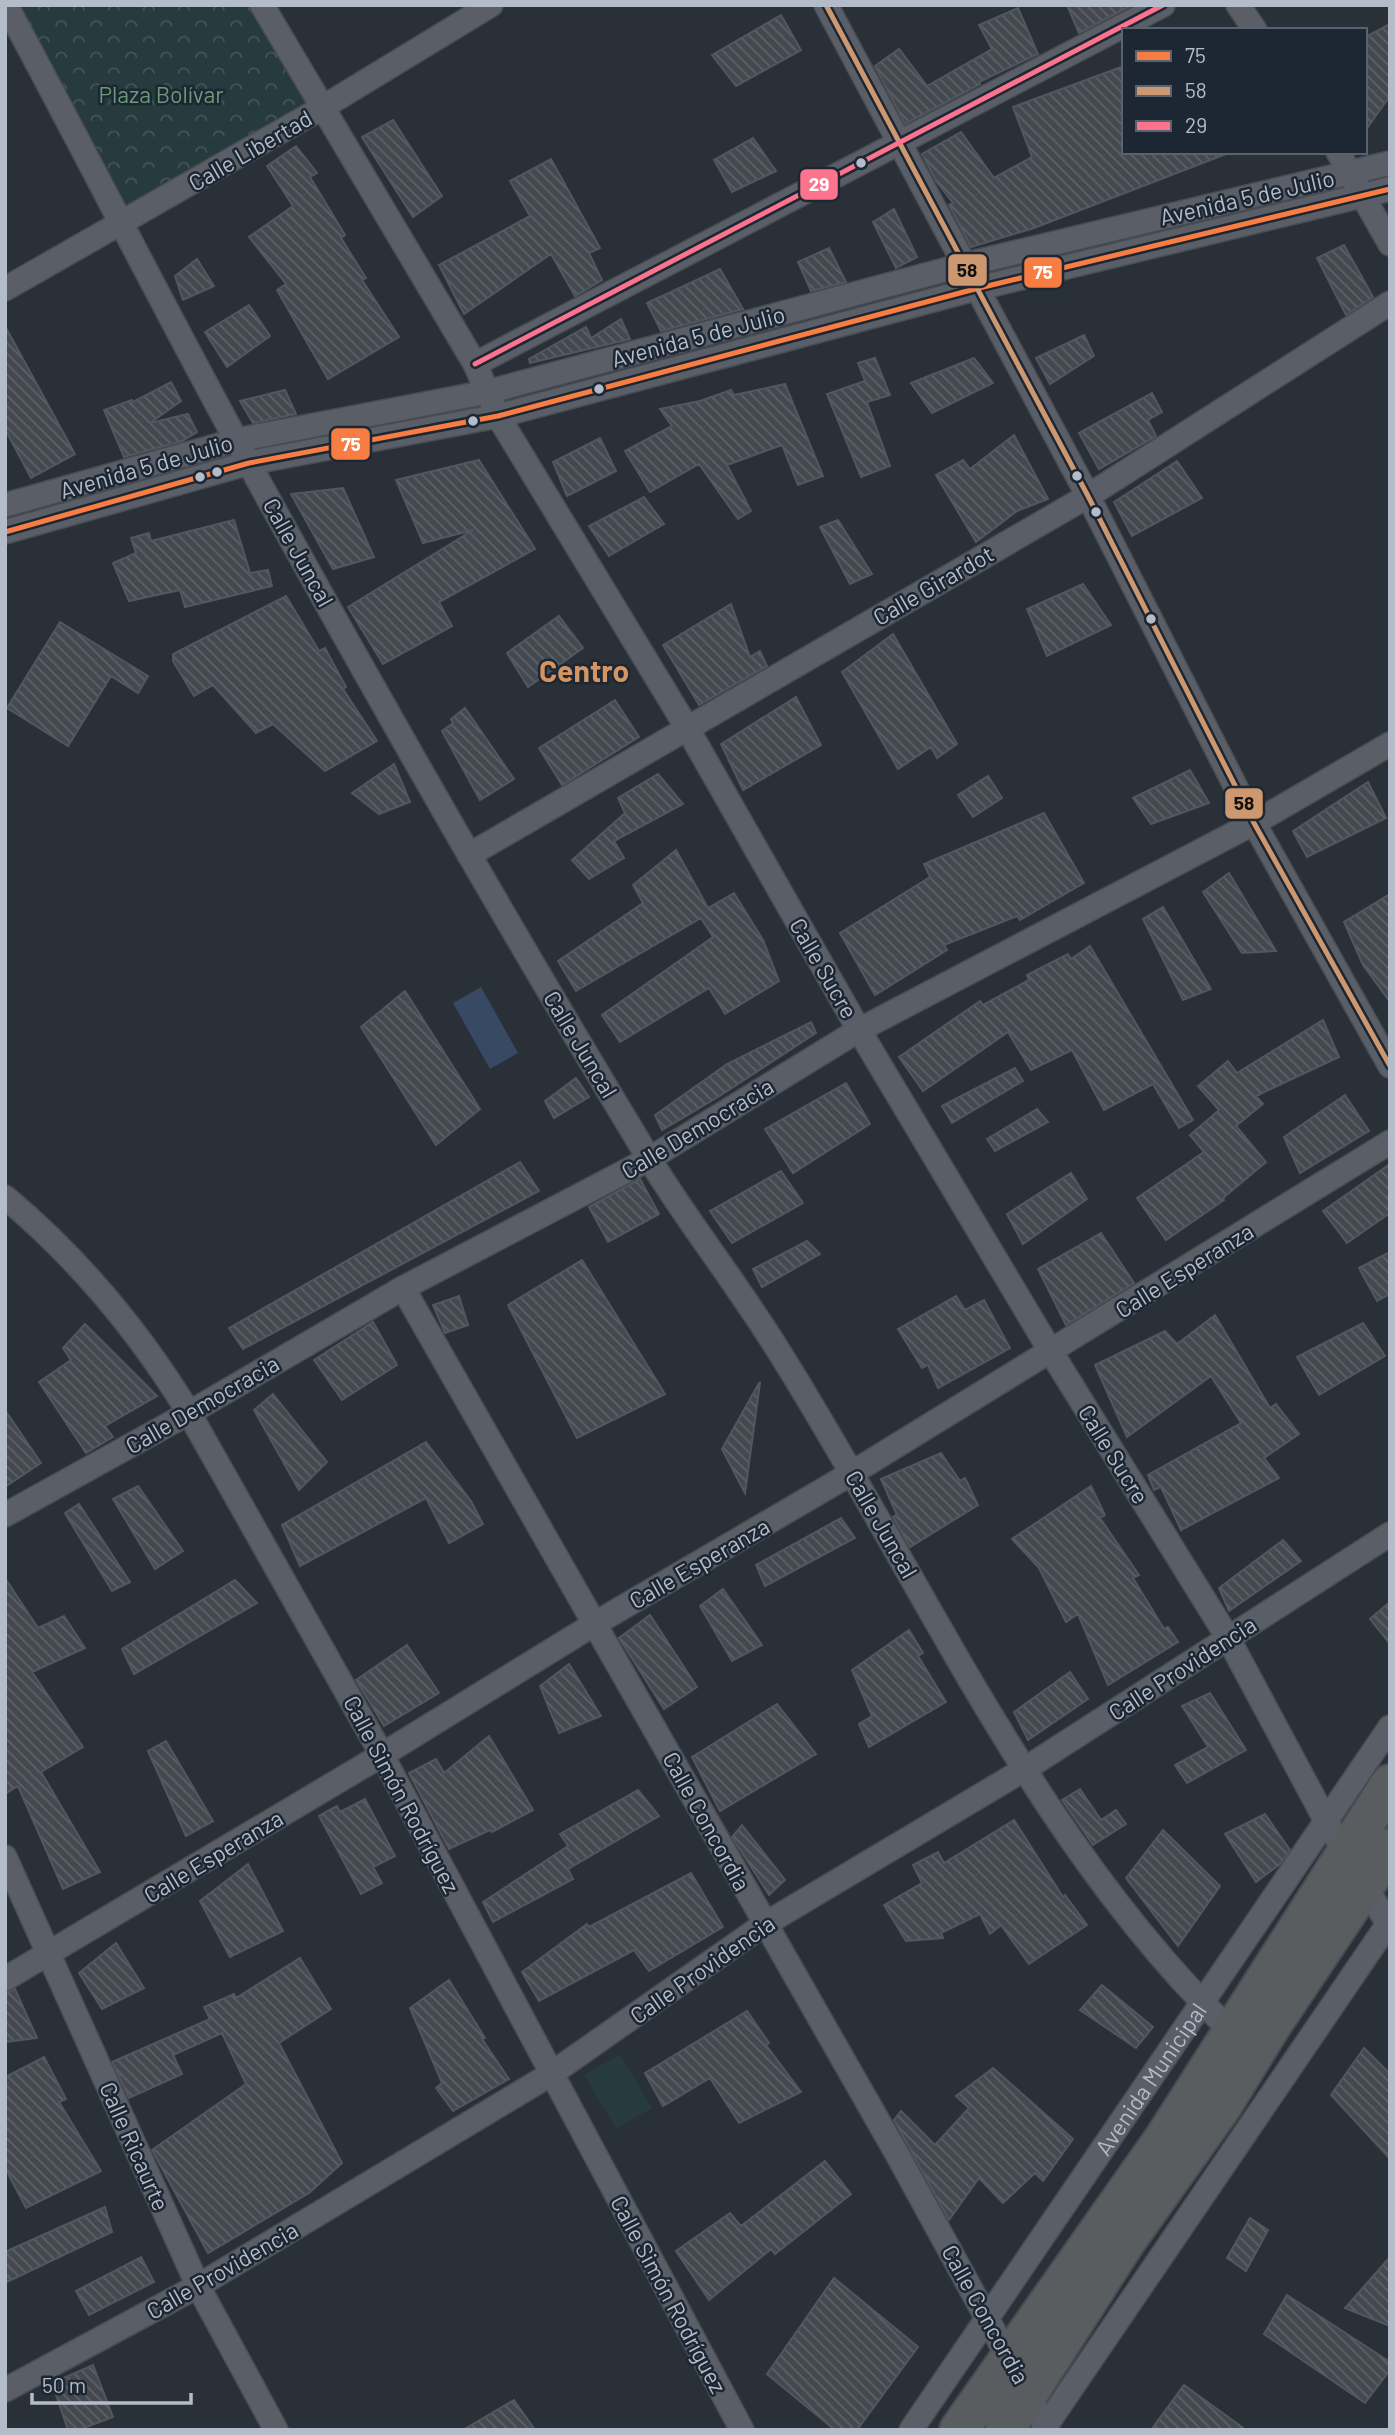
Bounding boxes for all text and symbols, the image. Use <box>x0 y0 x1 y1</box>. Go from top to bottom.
legend <box>1122 28 1367 154</box>
text: 75 <box>1185 42 1206 67</box>
text: 58 <box>1185 77 1207 102</box>
park label: Plaza Bolívar <box>98 80 224 108</box>
street label: Calle Libertad <box>183 103 317 197</box>
text: 29 <box>1185 112 1207 137</box>
unlabelled marker <box>854 156 868 170</box>
street label: Avenida 5 de Julio <box>1157 163 1337 231</box>
line badge: 29 <box>799 168 839 201</box>
text: 29 <box>809 172 829 195</box>
line badge: 58 <box>947 253 988 287</box>
line badge: 75 <box>1023 256 1063 289</box>
text: 58 <box>957 258 977 281</box>
text: 75 <box>1033 260 1053 283</box>
street label: Avenida 5 de Julio <box>608 299 788 373</box>
unlabelled marker <box>592 382 606 396</box>
unlabelled marker <box>466 414 480 428</box>
line badge: 75 <box>330 427 371 461</box>
street label: Avenida 5 de Julio <box>56 428 236 504</box>
text: 75 <box>341 432 361 455</box>
unlabelled marker <box>210 465 224 479</box>
unlabelled marker <box>1070 469 1084 483</box>
unlabelled marker <box>193 470 207 484</box>
street label: Calle Juncal <box>258 493 340 611</box>
unlabelled marker <box>1089 505 1103 519</box>
street label: Calle Girardot <box>868 539 998 631</box>
unlabelled marker <box>1144 612 1158 626</box>
district label: Centro <box>539 652 629 688</box>
line badge: 58 <box>1224 787 1264 820</box>
text: 58 <box>1234 791 1254 814</box>
street label: Calle Sucre <box>784 913 864 1023</box>
street label: Calle Juncal <box>538 985 624 1103</box>
street label: Calle Democracia <box>616 1072 778 1184</box>
street label: Calle Esperanza <box>1110 1216 1258 1324</box>
street label: Calle Democracia <box>120 1349 284 1459</box>
street label: Calle Sucre <box>1073 1399 1155 1509</box>
street label: Calle Juncal <box>840 1465 924 1583</box>
street label: Calle Esperanza <box>624 1512 774 1614</box>
street label: Calle Providencia <box>1103 1610 1261 1726</box>
street label: Calle Simón Rodríguez <box>338 1690 466 1898</box>
street label: Calle Concordia <box>657 1747 757 1895</box>
street label: Calle Esperanza <box>138 1804 288 1908</box>
street label: Calle Providencia <box>624 1909 780 2029</box>
street label: Avenida Municipal <box>1089 1997 1212 2160</box>
street label: Calle Ricaurte <box>94 2077 176 2215</box>
street label: Calle Simón Rodríguez <box>605 2190 733 2398</box>
street label: Calle Providencia <box>141 2215 303 2325</box>
street label: Calle Concordia <box>936 2240 1036 2388</box>
scale bar <box>32 2362 191 2406</box>
text: 50 m <box>42 2372 86 2397</box>

